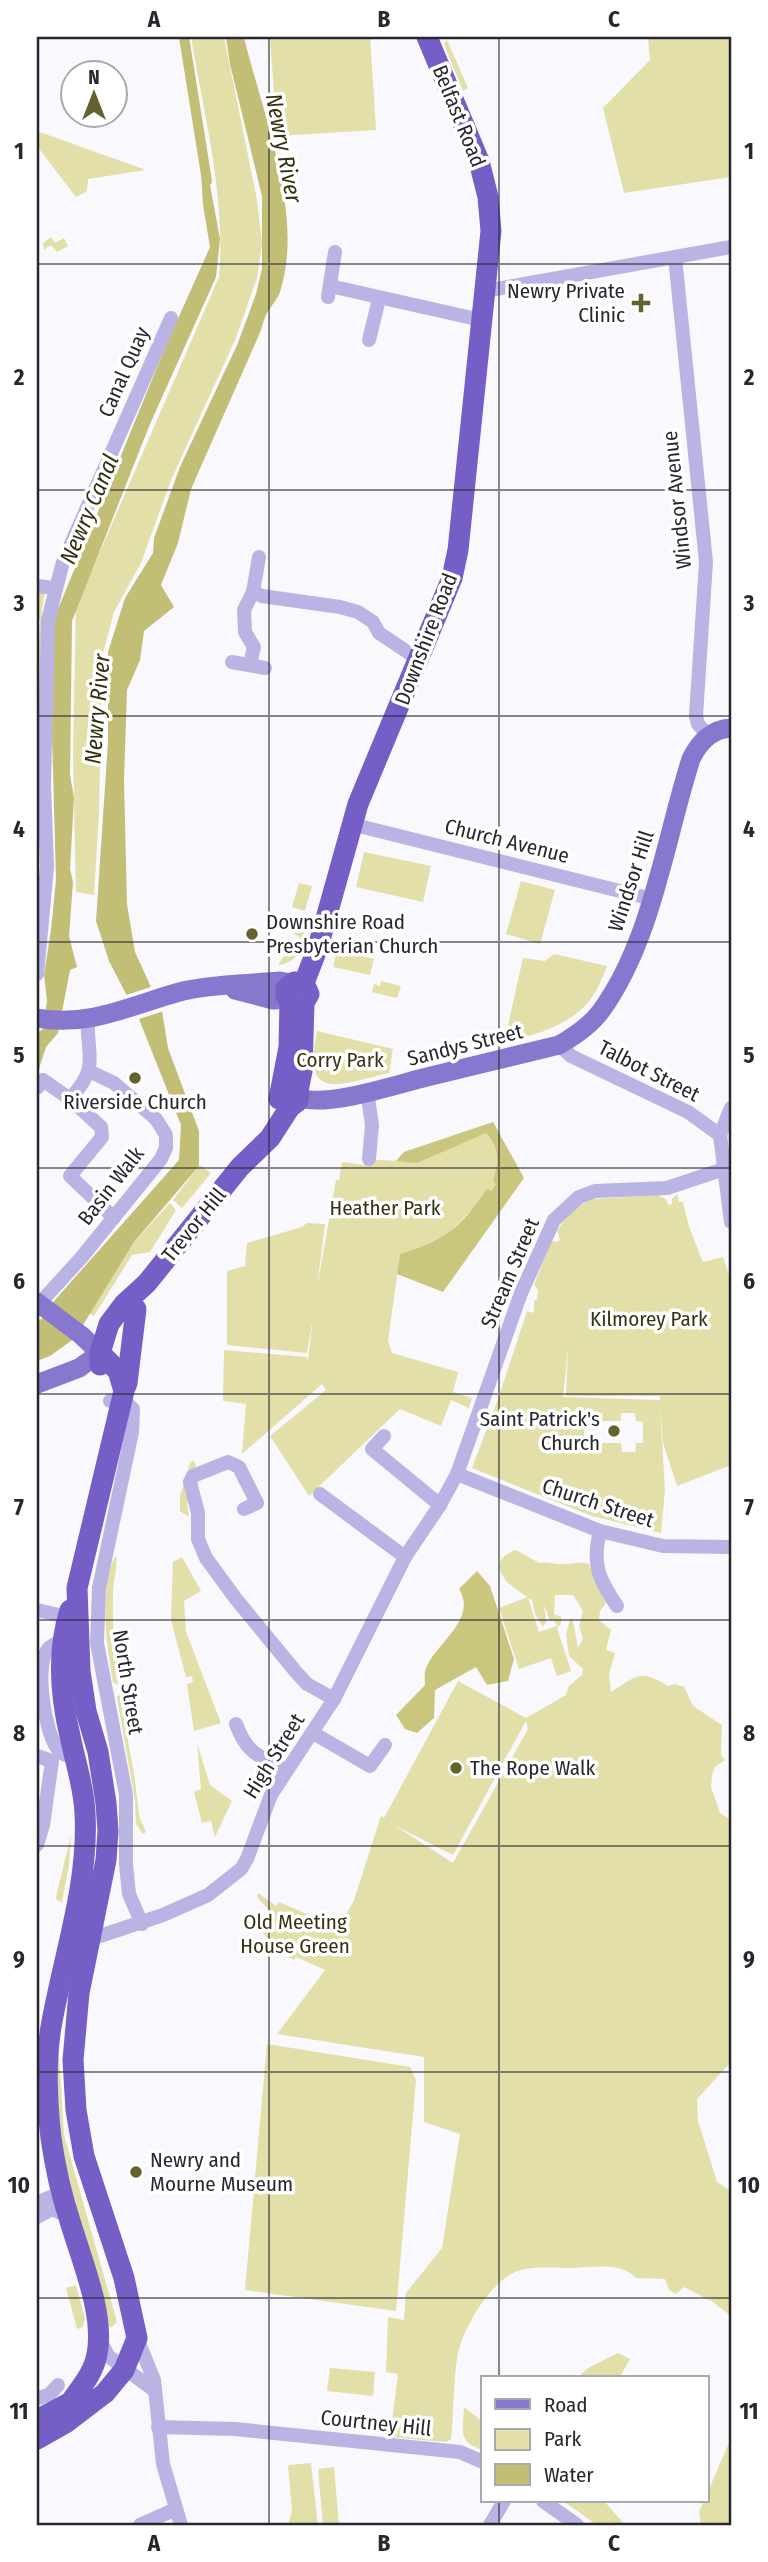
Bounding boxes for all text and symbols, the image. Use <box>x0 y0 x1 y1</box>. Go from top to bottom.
text: A <box>147 5 161 33</box>
text: B <box>378 5 391 33</box>
text: C <box>608 5 620 33</box>
north arrow <box>60 60 130 130</box>
street label: Belfast Road <box>427 61 491 171</box>
text: N <box>88 66 100 89</box>
water label: Newry River <box>260 91 308 206</box>
text: 1 <box>14 137 24 165</box>
text: 1 <box>744 137 754 165</box>
place label: Newry Private Clinic <box>507 278 625 328</box>
marker: Newry Private Clinic <box>631 293 651 313</box>
street label: Canal Quay <box>93 322 156 421</box>
text: 2 <box>13 363 25 391</box>
text: 2 <box>743 363 755 391</box>
street label: Windsor Avenue <box>657 430 697 570</box>
water label: Newry Canal <box>53 450 125 568</box>
street label: Downshire Road <box>389 569 463 709</box>
text: 3 <box>13 589 25 617</box>
text: 3 <box>743 589 755 617</box>
water label: Newry River <box>78 652 116 765</box>
street label: Church Avenue <box>442 813 572 869</box>
text: 4 <box>13 815 25 843</box>
text: 4 <box>743 815 755 843</box>
street label: Windsor Hill <box>602 827 660 935</box>
place label: Downshire Road Presbyterian Church <box>266 909 438 959</box>
marker: Downshire Road Presbyterian Church <box>244 926 260 942</box>
street label: Sandys Street <box>405 1018 525 1072</box>
street label: Talbot Street <box>594 1034 704 1108</box>
text: 5 <box>13 1041 25 1069</box>
text: 5 <box>743 1041 755 1069</box>
park label: Corry Park <box>296 1047 384 1073</box>
marker: Riverside Church <box>127 1070 143 1086</box>
place label: Riverside Church <box>63 1089 207 1115</box>
street label: Basin Walk <box>72 1141 150 1230</box>
street label: Trevor Hill <box>156 1182 232 1267</box>
park label: Heather Park <box>329 1195 441 1221</box>
street label: Stream Street <box>475 1214 545 1332</box>
text: 6 <box>13 1267 25 1295</box>
text: 6 <box>743 1267 755 1295</box>
park label: Kilmorey Park <box>590 1306 708 1332</box>
place label: Saint Patrick's Church <box>480 1406 600 1456</box>
marker: Saint Patrick's Church <box>606 1423 622 1439</box>
street label: Church Street <box>539 1473 657 1533</box>
text: 7 <box>14 1493 24 1521</box>
text: 7 <box>744 1493 754 1521</box>
street label: North Street <box>107 1628 149 1736</box>
street label: High Street <box>238 1708 310 1803</box>
text: 8 <box>13 1719 25 1747</box>
text: 8 <box>743 1719 755 1747</box>
place label: The Rope Walk <box>470 1755 595 1781</box>
marker: The Rope Walk <box>448 1760 464 1776</box>
park label: Old Meeting House Green <box>240 1909 350 1959</box>
text: 9 <box>13 1945 25 1973</box>
text: 9 <box>743 1945 755 1973</box>
place label: Newry and Mourne Museum <box>150 2147 293 2197</box>
marker: Newry and Mourne Museum <box>128 2164 144 2180</box>
text: 10 <box>8 2171 30 2199</box>
text: 10 <box>738 2171 760 2199</box>
legend <box>481 2376 708 2502</box>
text: Road <box>544 2392 588 2418</box>
text: 11 <box>9 2397 29 2425</box>
text: 11 <box>739 2397 759 2425</box>
street label: Courtney Hill <box>319 2404 433 2442</box>
text: Park <box>544 2426 582 2452</box>
text: Water <box>544 2462 594 2488</box>
text: A <box>147 2529 161 2557</box>
text: B <box>378 2529 391 2557</box>
text: C <box>608 2529 620 2557</box>

